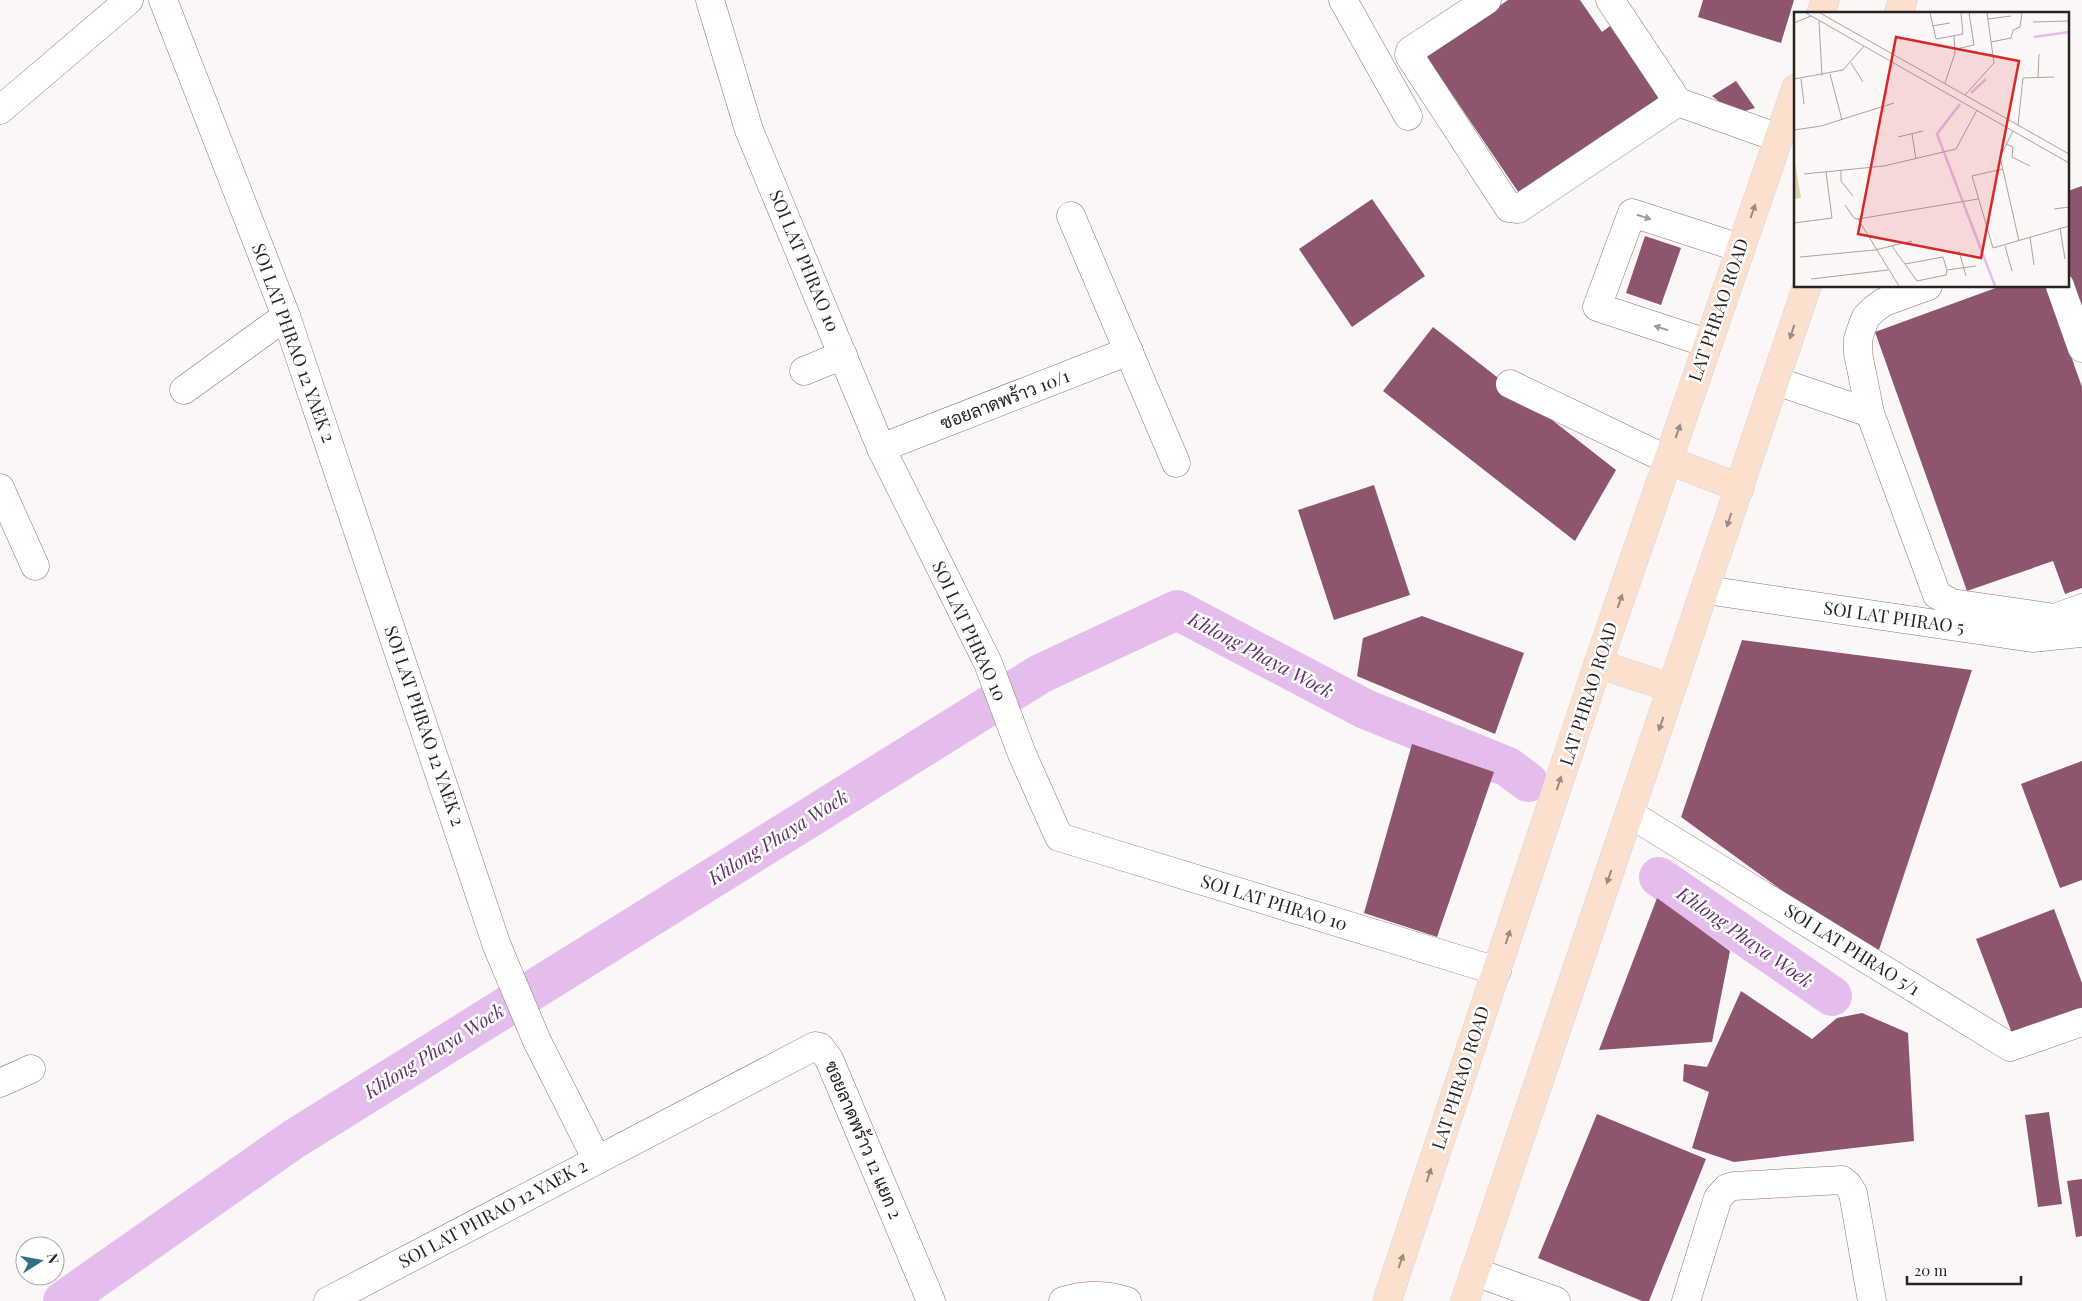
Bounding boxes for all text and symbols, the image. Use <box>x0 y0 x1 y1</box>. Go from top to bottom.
inset map <box>1794 12 2070 288</box>
street label: SOI LAT PHRAO 10 <box>764 186 846 335</box>
one-way arrow <box>1749 203 1757 218</box>
one-way arrow <box>1636 213 1651 221</box>
street label: LAT PHRAO ROAD <box>1682 235 1754 384</box>
street label: SOI LAT PHRAO 12 YAEK 2 <box>247 240 341 446</box>
one-way arrow <box>1653 324 1668 332</box>
one-way arrow <box>1788 325 1795 340</box>
street label: ซอยลาดพร้าว 10/1 <box>937 363 1073 435</box>
one-way arrow <box>1674 423 1682 438</box>
one-way arrow <box>1725 513 1733 528</box>
street label: SOI LAT PHRAO 10 <box>927 557 1013 705</box>
one-way arrow <box>1616 594 1624 609</box>
street label: SOI LAT PHRAO 5 <box>1822 595 1966 639</box>
water label: Khlong Phaya Woek <box>1184 604 1339 703</box>
street label: LAT PHRAO ROAD <box>1553 619 1623 769</box>
street label: SOI LAT PHRAO 12 YAEK 2 <box>379 622 471 829</box>
one-way arrow <box>1656 716 1664 731</box>
one-way arrow <box>1555 775 1563 790</box>
water label: Khlong Phaya Woek <box>702 782 853 890</box>
street label: SOI LAT PHRAO 10 <box>1198 868 1350 936</box>
one-way arrow <box>1604 870 1612 885</box>
water label: Khlong Phaya Woek <box>1672 879 1819 993</box>
street label: SOI LAT PHRAO 5/1 <box>1780 898 1925 1001</box>
one-way arrow <box>1505 930 1512 945</box>
water label: Khlong Phaya Woek <box>358 996 509 1104</box>
street label: LAT PHRAO ROAD <box>1425 1003 1495 1153</box>
street label: ซอยลาดพร้าว 12 แยก 2 <box>820 1057 908 1222</box>
street label: SOI LAT PHRAO 12 YAEK 2 <box>394 1153 591 1273</box>
one-way arrow <box>1426 1167 1434 1182</box>
north arrow <box>15 1236 65 1286</box>
text: N <box>43 1252 64 1265</box>
one-way arrow <box>1397 1253 1405 1268</box>
scale bar <box>1907 1254 2021 1286</box>
text: 20 m <box>1914 1260 1948 1280</box>

